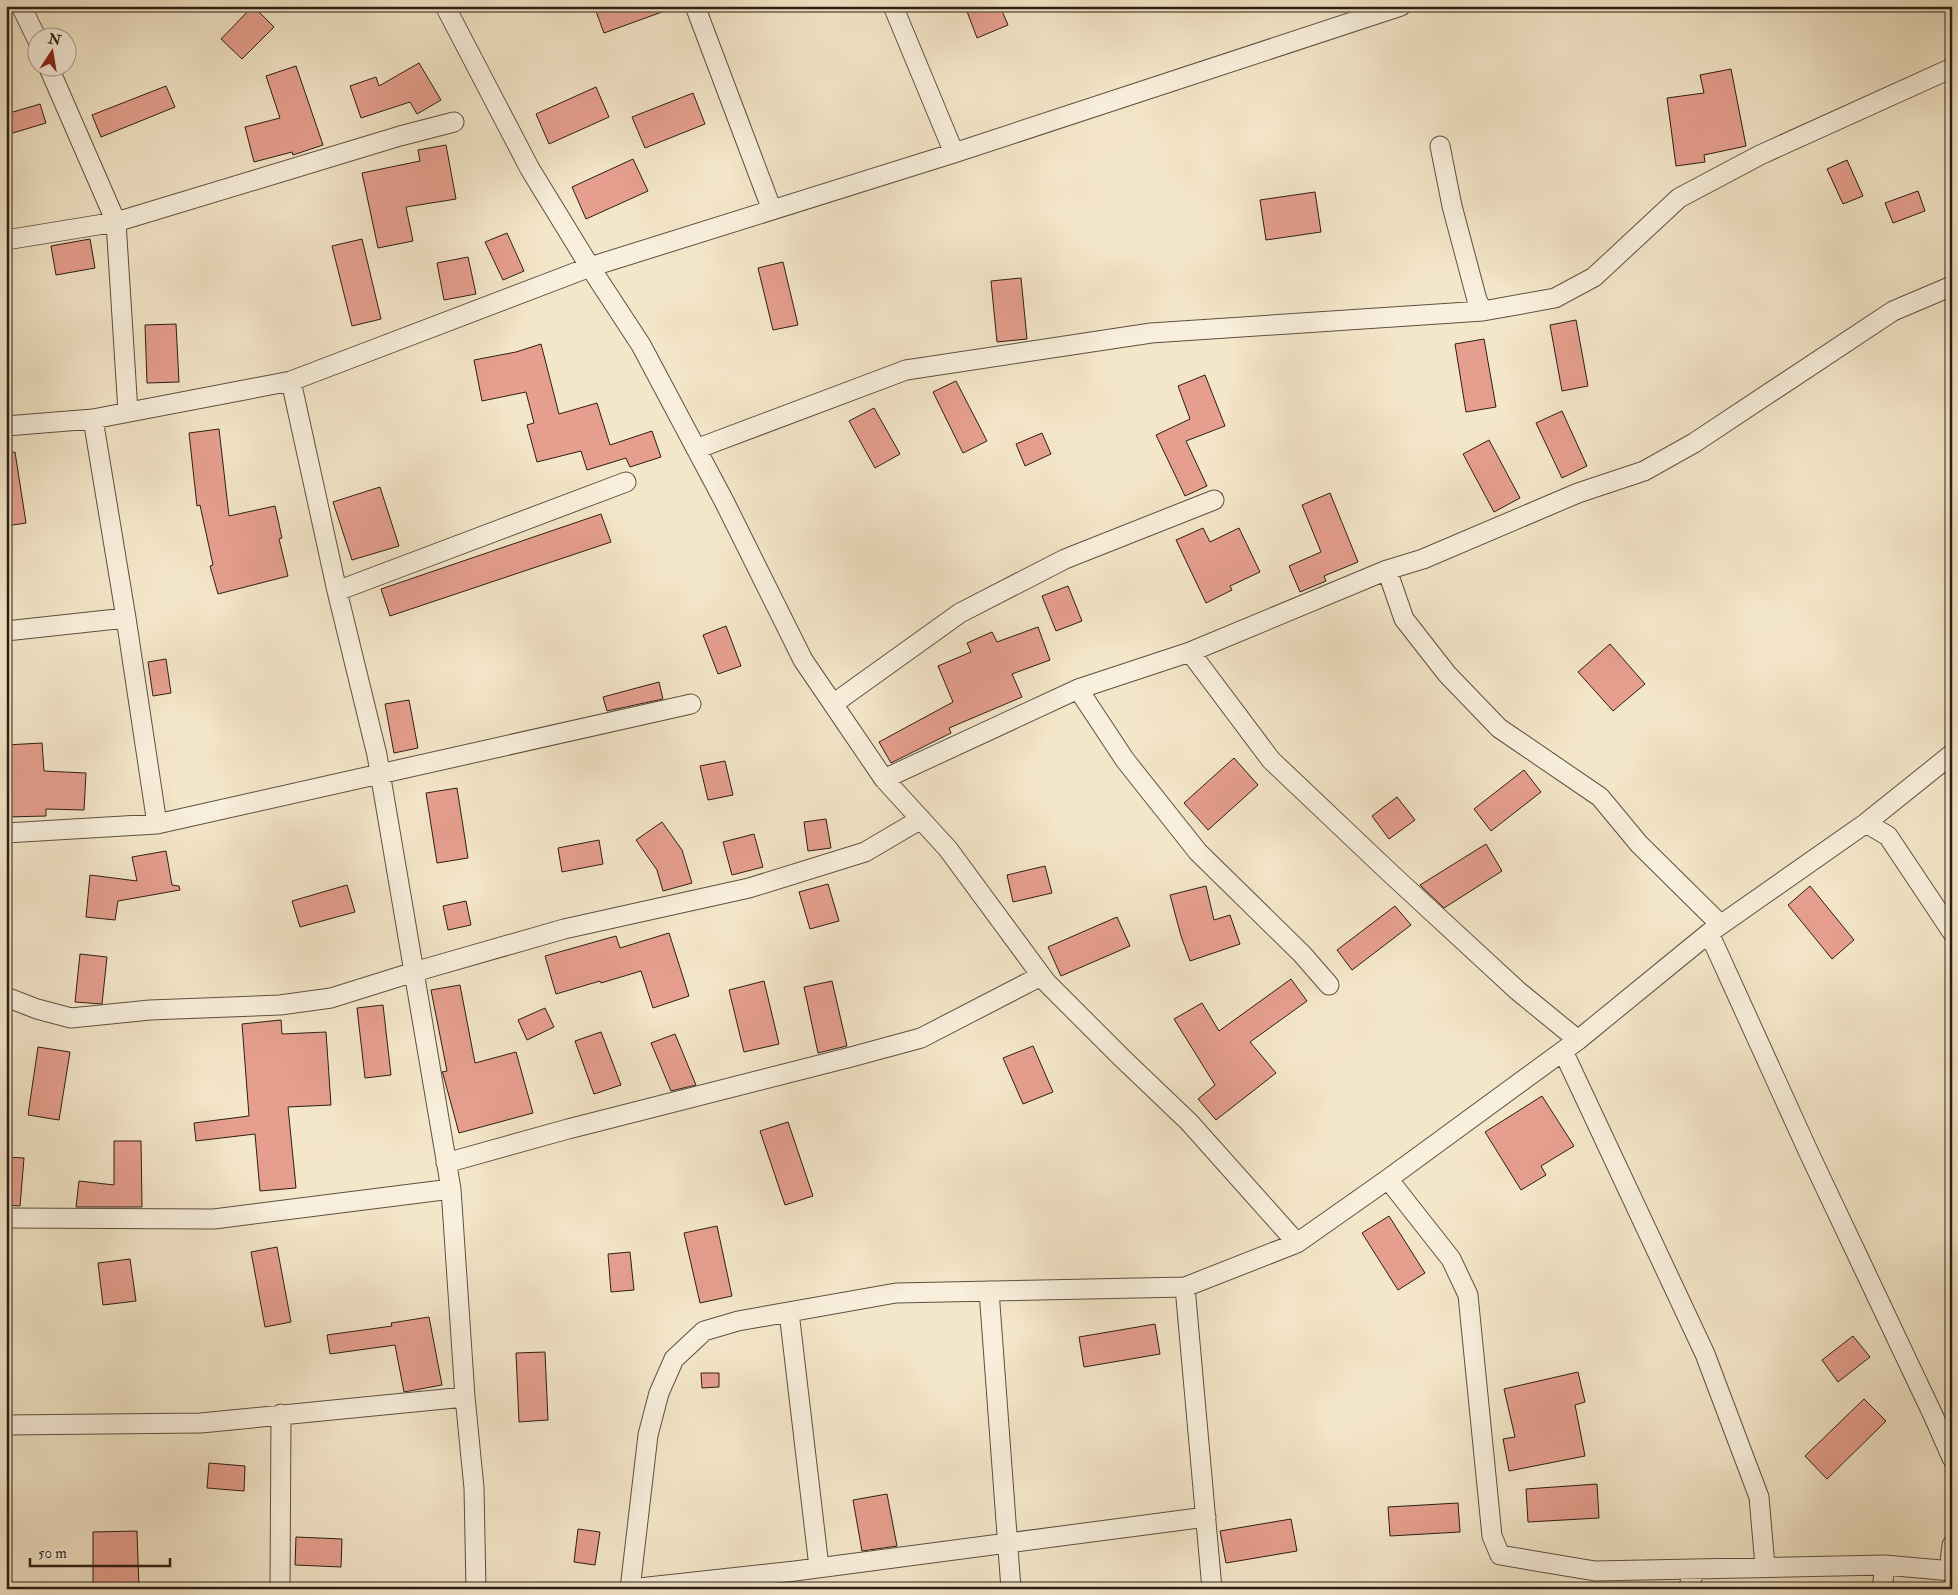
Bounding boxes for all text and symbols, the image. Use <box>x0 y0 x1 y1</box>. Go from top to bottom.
north arrow <box>28 28 78 78</box>
text: N <box>46 30 63 49</box>
scale bar <box>30 1535 170 1567</box>
text: 50 m <box>38 1544 67 1563</box>

